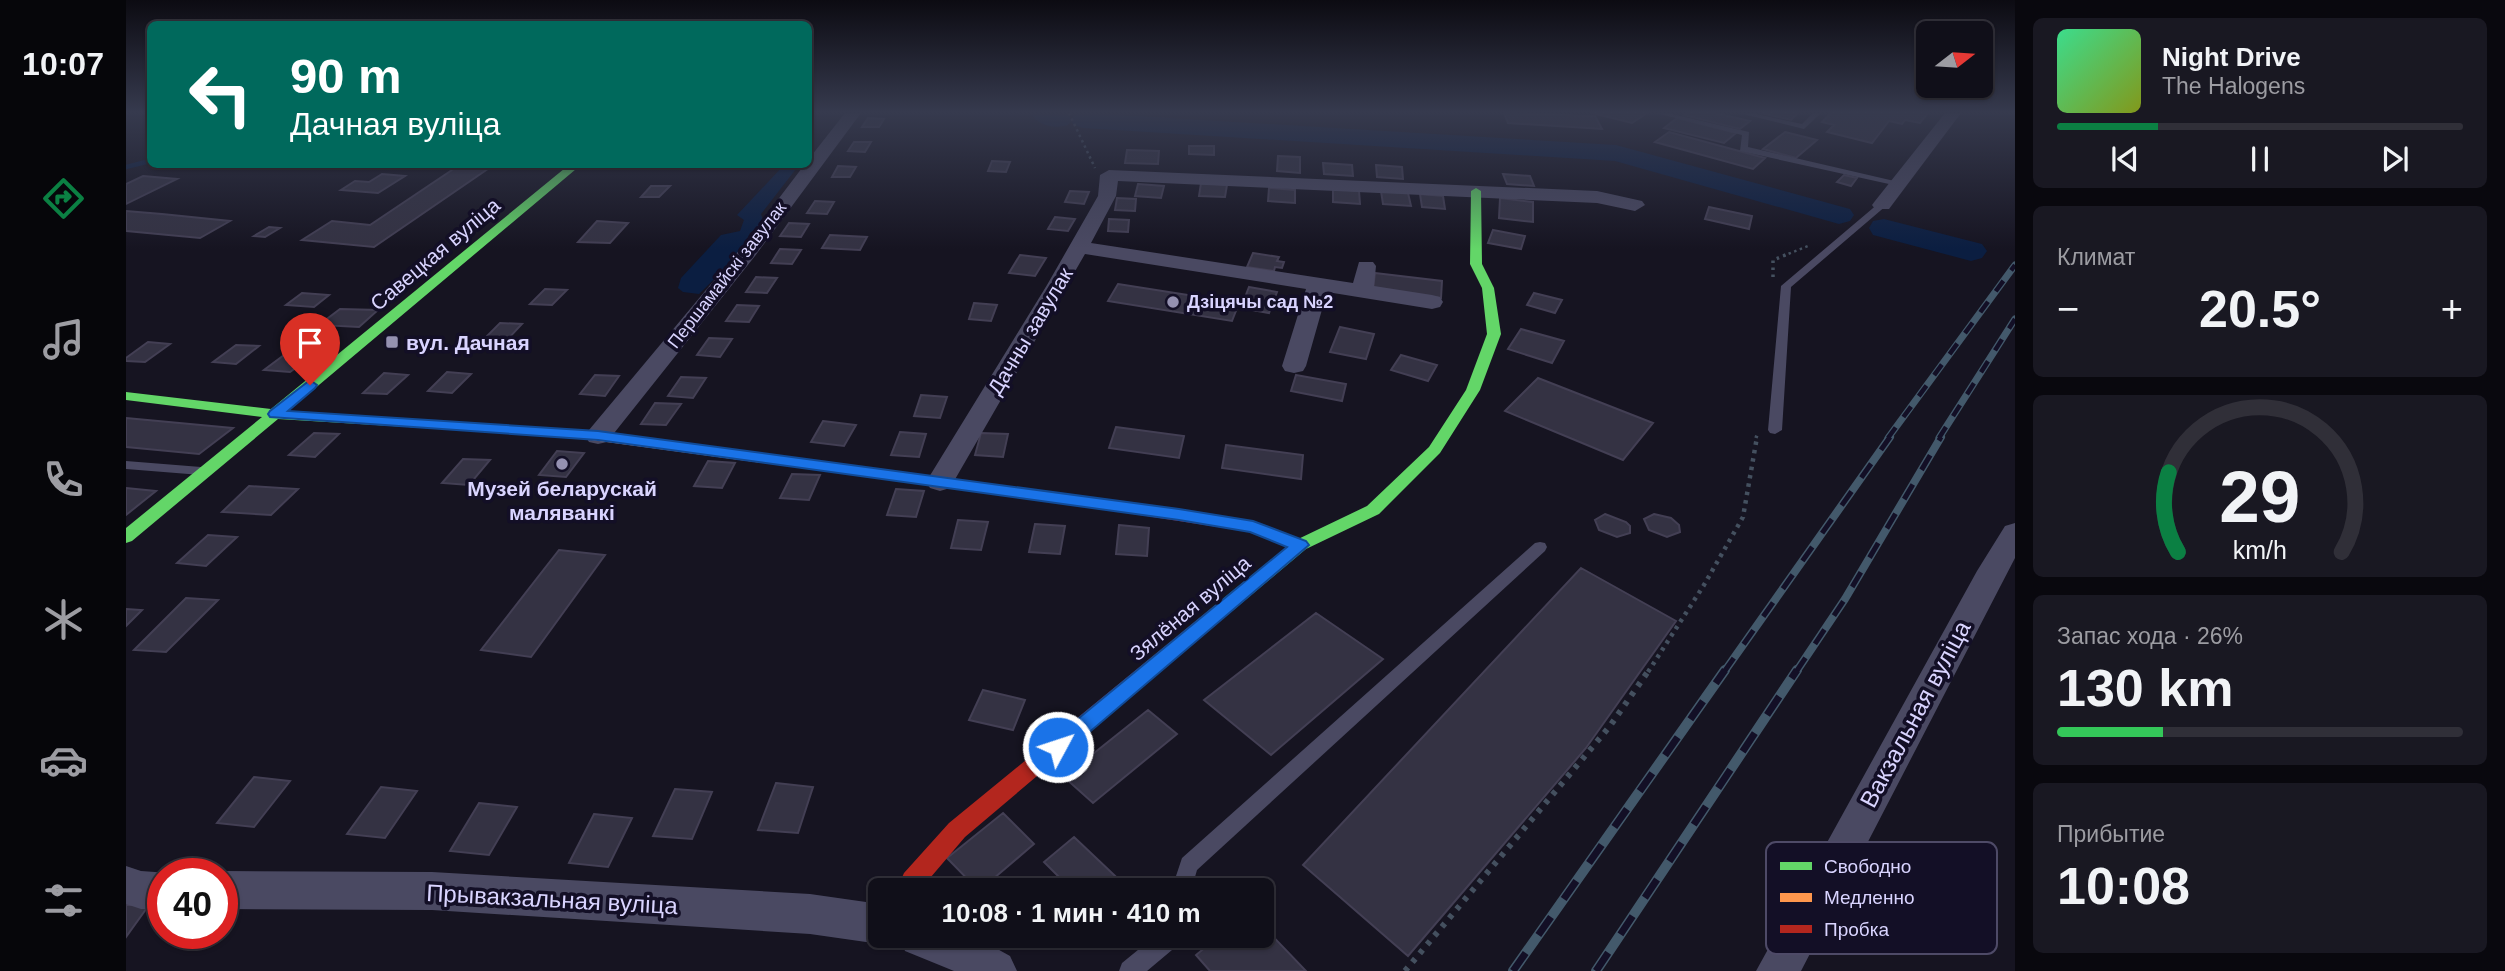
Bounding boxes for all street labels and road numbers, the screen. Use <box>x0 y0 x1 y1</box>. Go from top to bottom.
street label: Савецкая вуліца <box>366 193 505 315</box>
street label: Першамайскі завулак <box>664 198 790 352</box>
street label: Дачны завулак <box>983 263 1077 399</box>
street label: Зялёная вуліца <box>1125 551 1255 665</box>
street label: Вакзальная вуліца <box>1854 616 1976 812</box>
street label: Прывакзальная вуліца <box>426 879 679 919</box>

